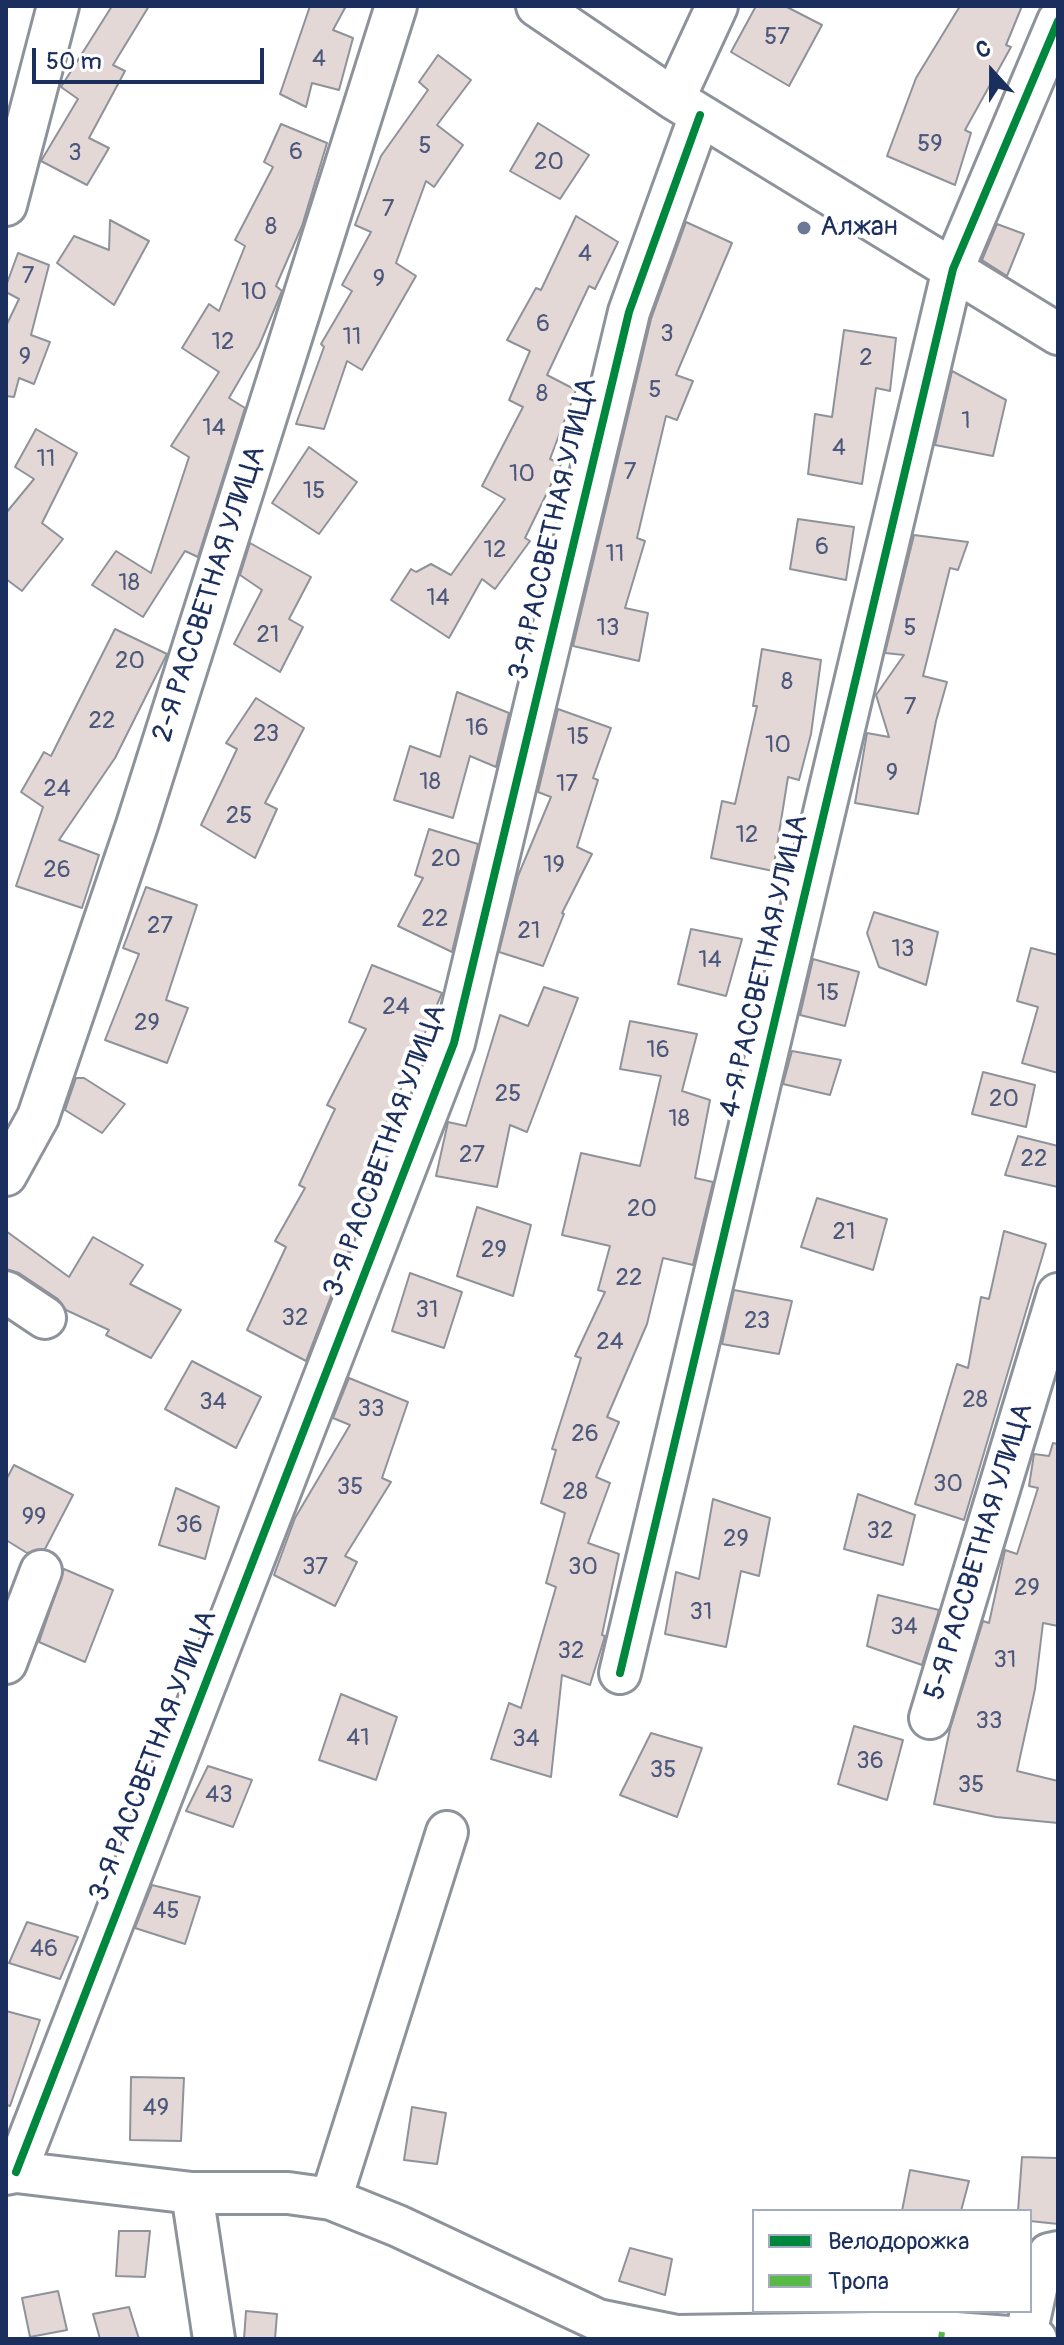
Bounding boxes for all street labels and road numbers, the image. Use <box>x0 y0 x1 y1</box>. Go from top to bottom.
street label: 3-Я РАССВЕТНАЯ УЛИЦА <box>503 375 605 683</box>
street label: 2-Я РАССВЕТНАЯ УЛИЦА <box>146 442 274 746</box>
street label: 4-Я РАССВЕТНАЯ УЛИЦА <box>714 811 816 1121</box>
street label: 3-Я РАССВЕТНАЯ УЛИЦА <box>317 1000 455 1302</box>
street label: 5-Я РАССВЕТНАЯ УЛИЦА <box>919 1400 1041 1704</box>
street label: 3-Я РАССВЕТНАЯ УЛИЦА <box>83 1606 225 1906</box>

